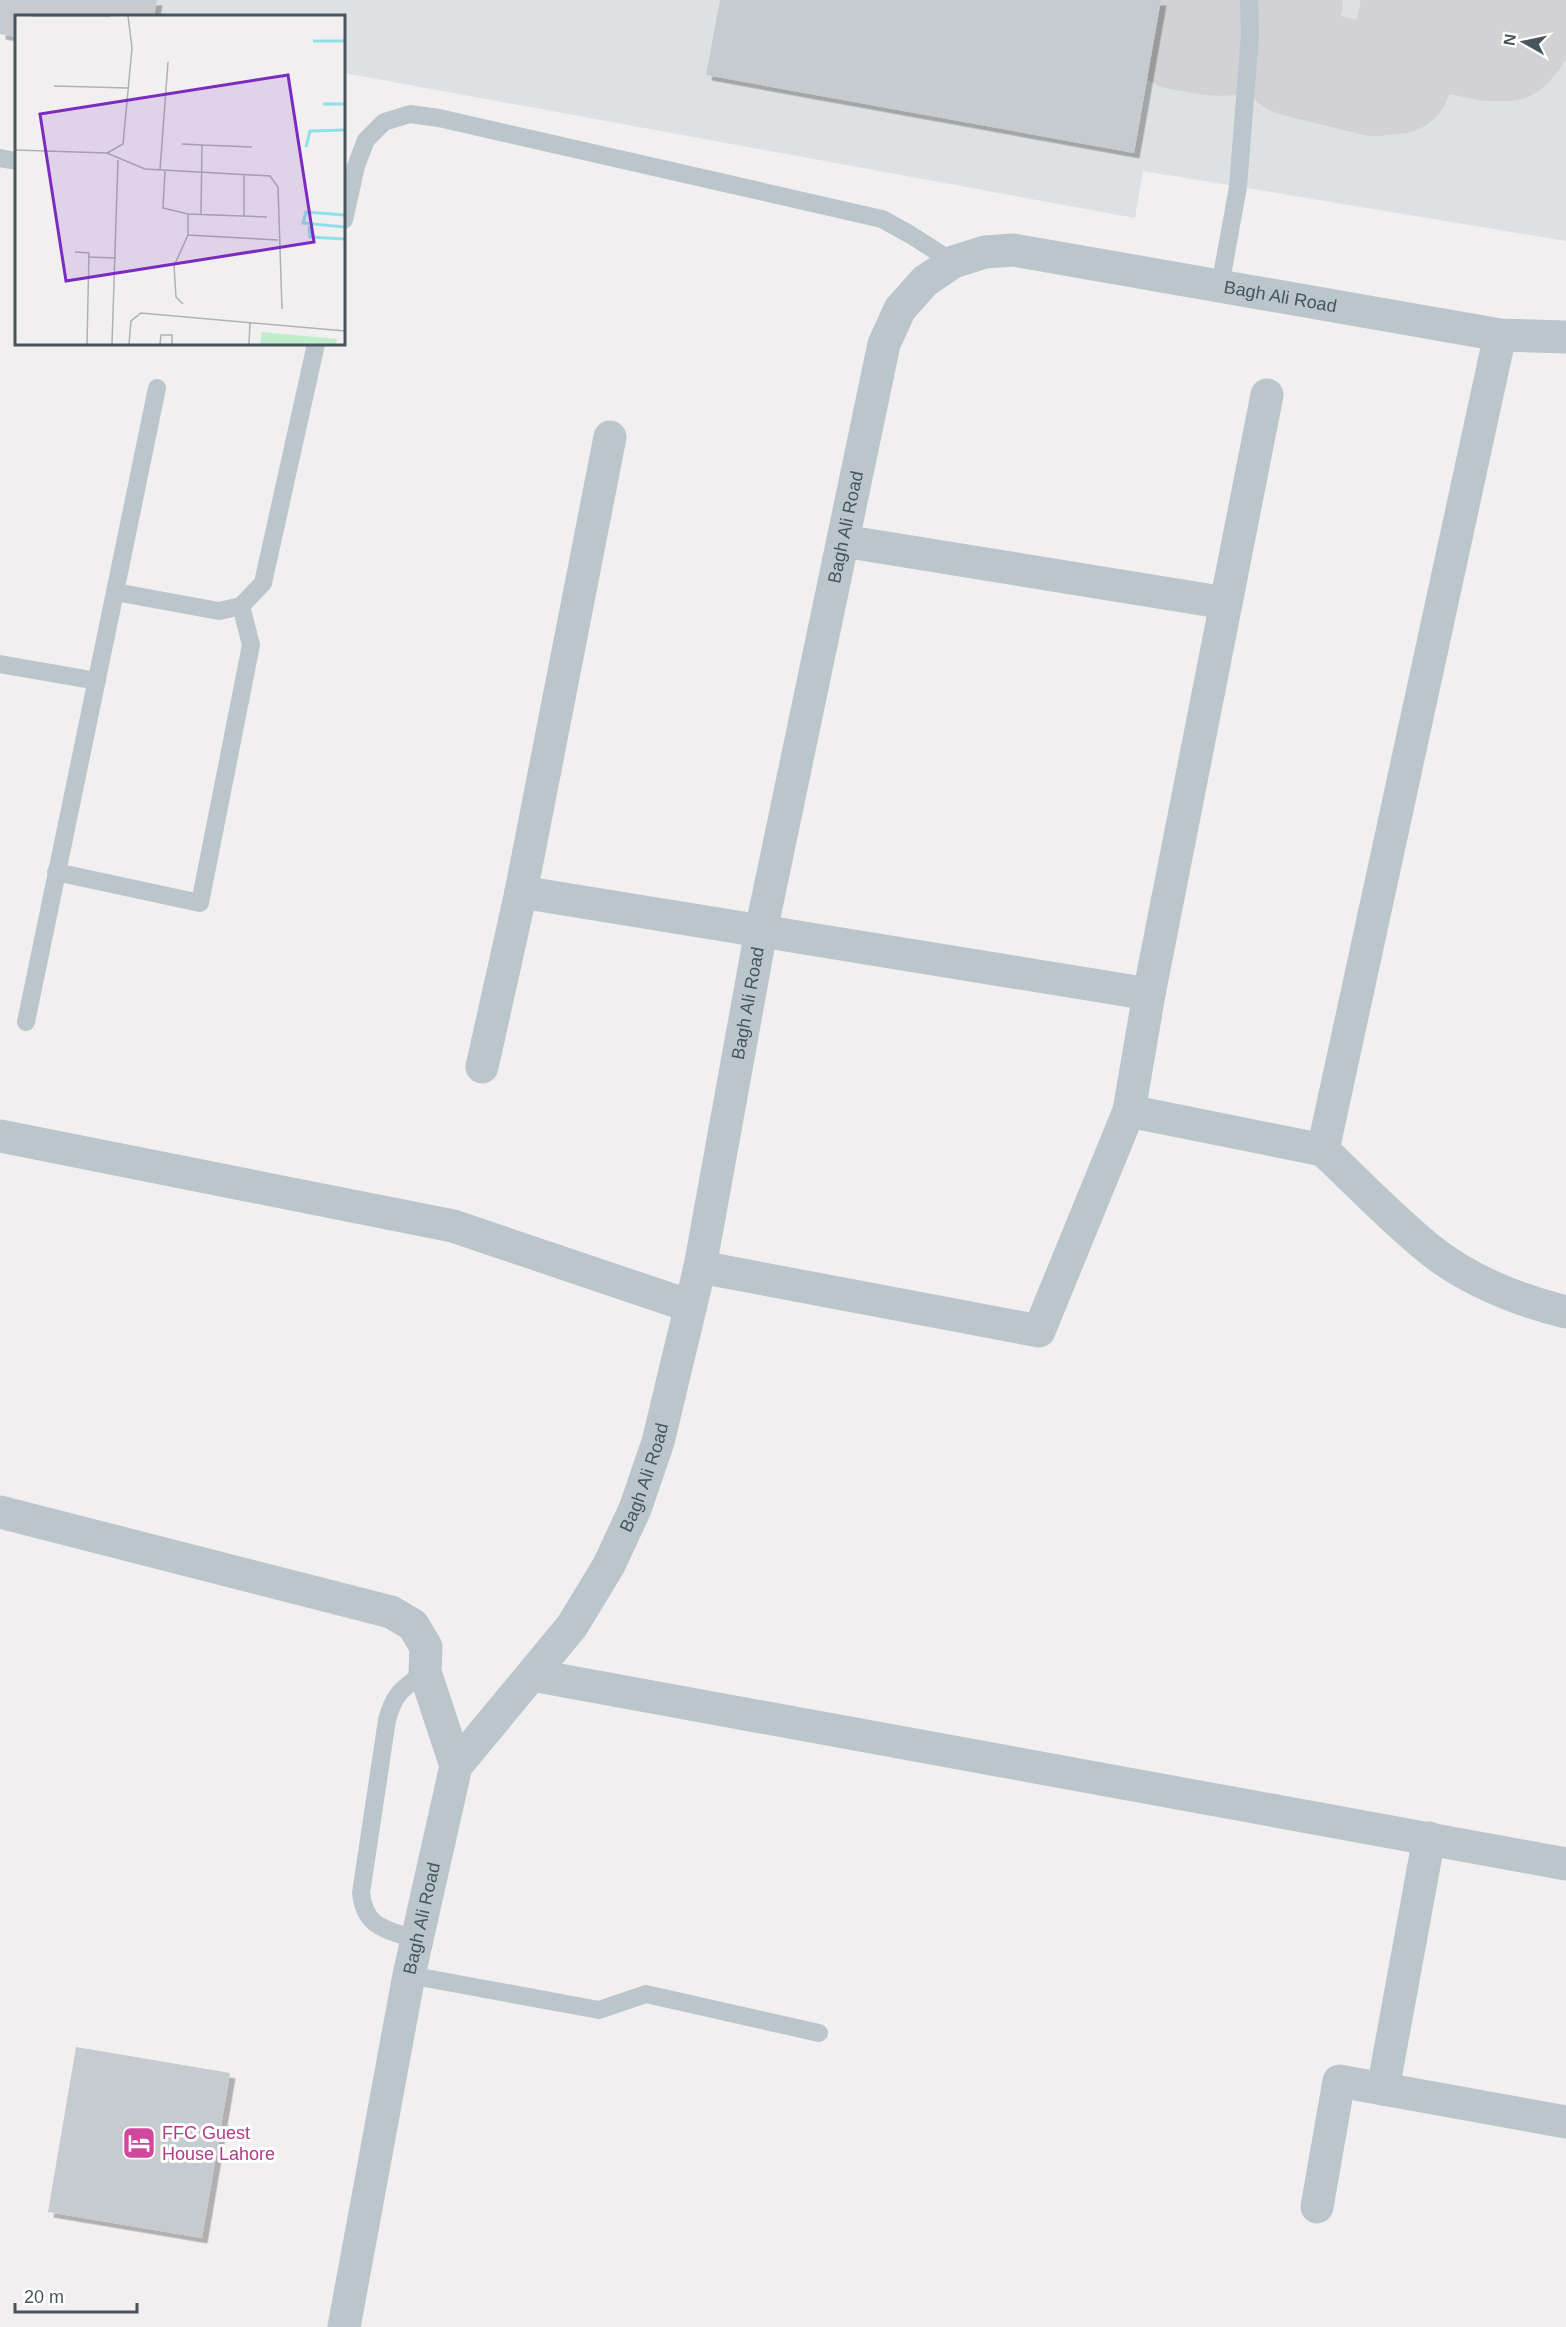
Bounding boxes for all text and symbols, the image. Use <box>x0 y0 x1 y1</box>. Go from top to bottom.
north arrow <box>1494 12 1554 72</box>
inset map <box>15 15 345 345</box>
text: N <box>1500 33 1519 47</box>
street label: Bagh Ali Road <box>1222 277 1338 316</box>
street label: Bagh Ali Road <box>824 469 867 585</box>
street label: Bagh Ali Road <box>728 945 768 1061</box>
street label: Bagh Ali Road <box>616 1421 672 1535</box>
street label: Bagh Ali Road <box>399 1860 444 1976</box>
place label: FFC Guest House Lahore <box>162 2123 275 2164</box>
hotel icon: FFC Guest House Lahore <box>121 2125 157 2161</box>
scale bar <box>15 2276 136 2314</box>
text: 20 m <box>24 2287 64 2307</box>

